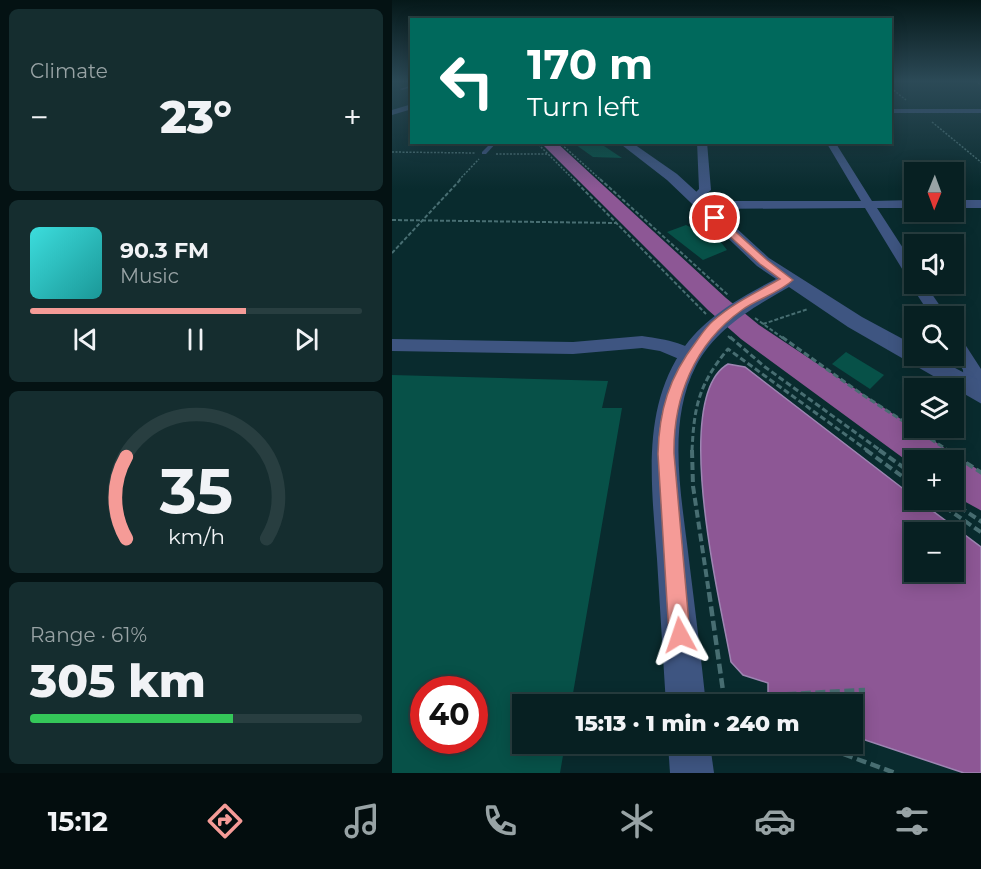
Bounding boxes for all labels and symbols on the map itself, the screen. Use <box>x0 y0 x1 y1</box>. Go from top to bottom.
north arrow <box>904 162 964 222</box>
pin <box>689 192 740 243</box>
position arrow <box>648 603 712 667</box>
speed limit sign: 40 <box>410 676 488 754</box>

